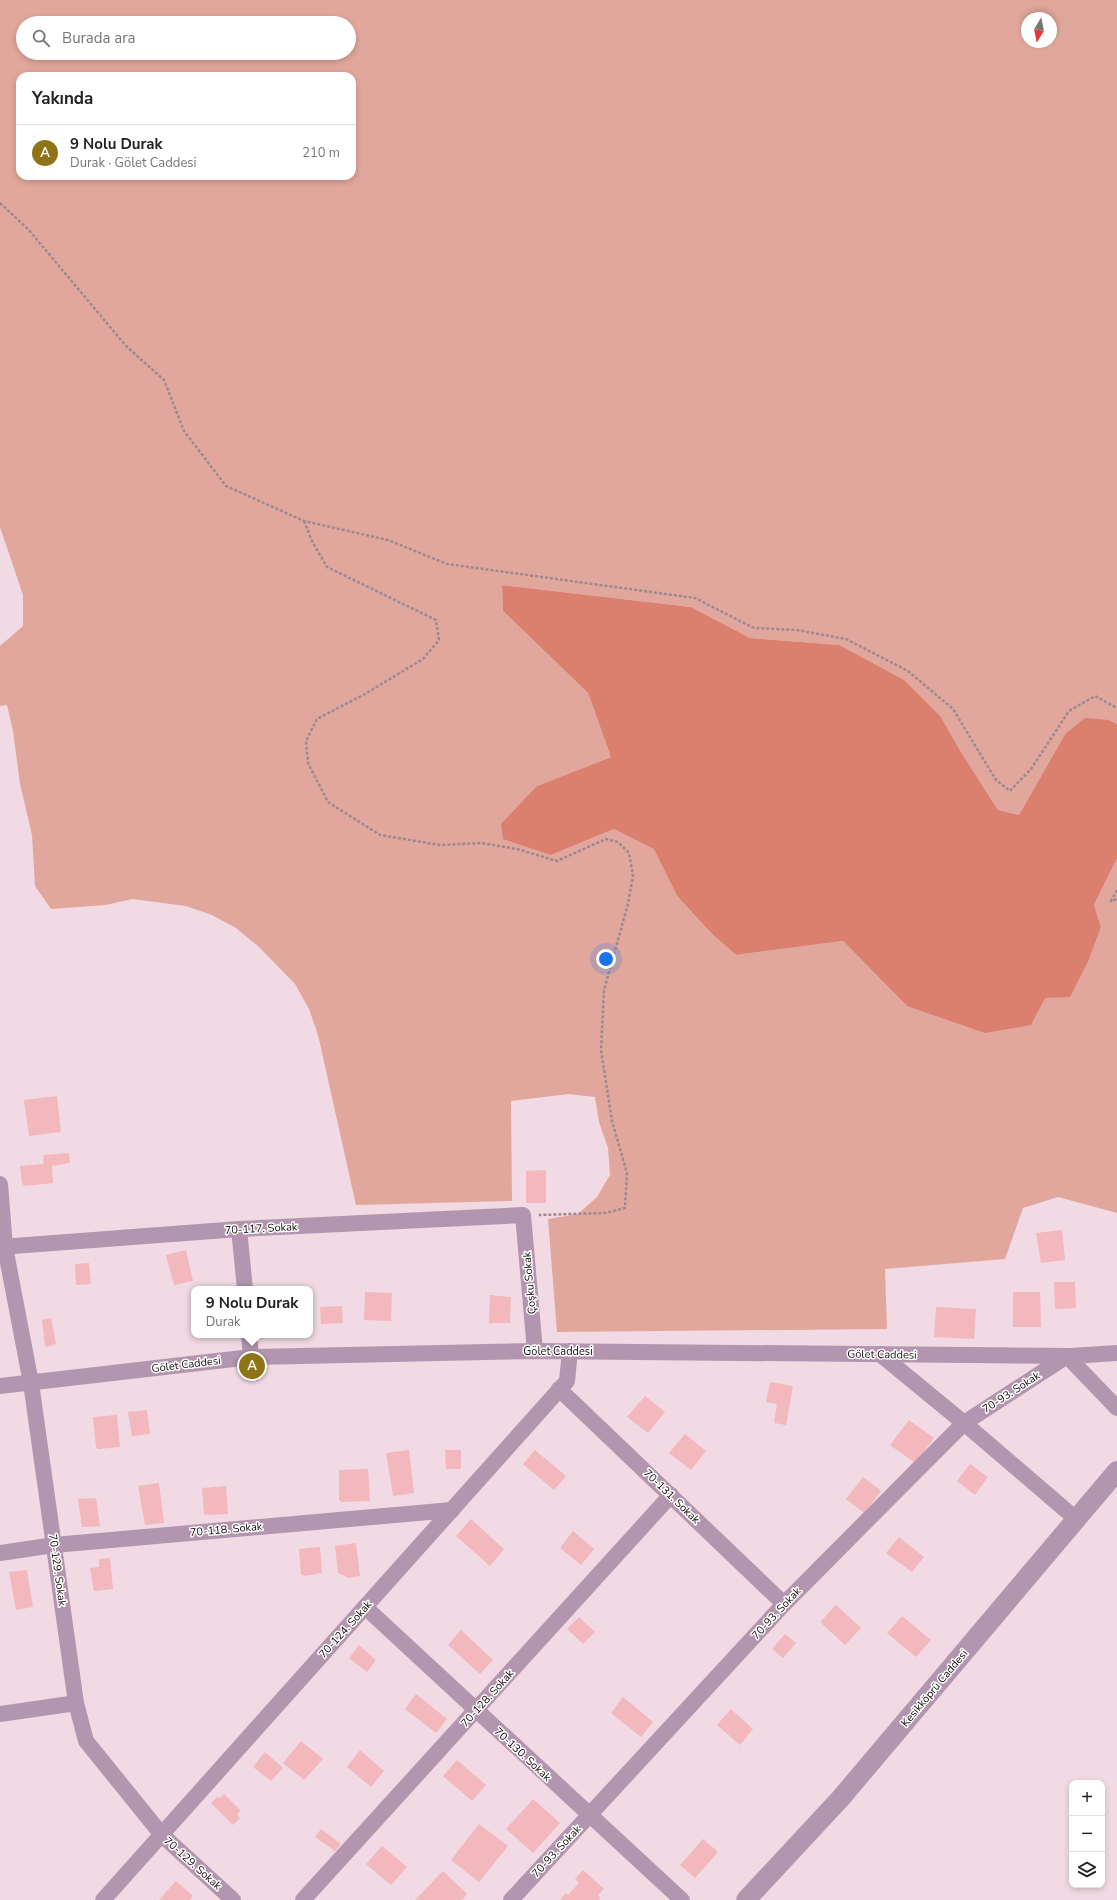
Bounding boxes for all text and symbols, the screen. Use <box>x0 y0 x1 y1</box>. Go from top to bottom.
north arrow <box>1021 12 1057 48</box>
search box <box>16 16 356 60</box>
icon: search <box>30 27 52 49</box>
text: Burada ara <box>62 28 136 48</box>
text: Yakında <box>32 87 93 110</box>
text: 9 Nolu Durak <box>70 134 163 154</box>
text: A <box>40 144 50 162</box>
text: 210 m <box>302 144 340 162</box>
text: Durak · Gölet Caddesi <box>70 154 197 172</box>
your location <box>596 949 616 969</box>
street label: 70-117. Sokak <box>224 1219 298 1238</box>
street label: Çoşku Sokak <box>519 1251 540 1315</box>
popup <box>191 1286 313 1338</box>
text: 9 Nolu Durak <box>206 1293 298 1313</box>
text: Durak <box>206 1313 241 1331</box>
street label: Gölet Caddesi <box>523 1344 593 1359</box>
street label: Gölet Caddesi <box>847 1346 917 1363</box>
pin: A <box>239 1351 265 1381</box>
street label: Gölet Caddesi <box>151 1353 221 1376</box>
street label: 70-93. Sokak <box>979 1368 1043 1417</box>
street label: 70-131. Sokak <box>640 1466 703 1527</box>
street label: 70-118. Sokak <box>189 1519 263 1540</box>
street label: 70-129. Sokak <box>45 1533 70 1608</box>
street label: 70-93. Sokak <box>748 1584 805 1643</box>
street label: 70-124. Sokak <box>315 1597 376 1661</box>
street label: Kesikköprü Caddesi <box>898 1647 971 1730</box>
street label: 70-128. Sokak <box>457 1666 518 1730</box>
street label: 70-130. Sokak <box>491 1724 555 1785</box>
map controls <box>1069 1780 1105 1888</box>
button: + <box>1069 1780 1105 1816</box>
button: − <box>1069 1816 1105 1852</box>
street label: 70-93. Sokak <box>528 1822 585 1881</box>
street label: 70-129. Sokak <box>161 1833 225 1894</box>
button: layers <box>1069 1852 1105 1888</box>

